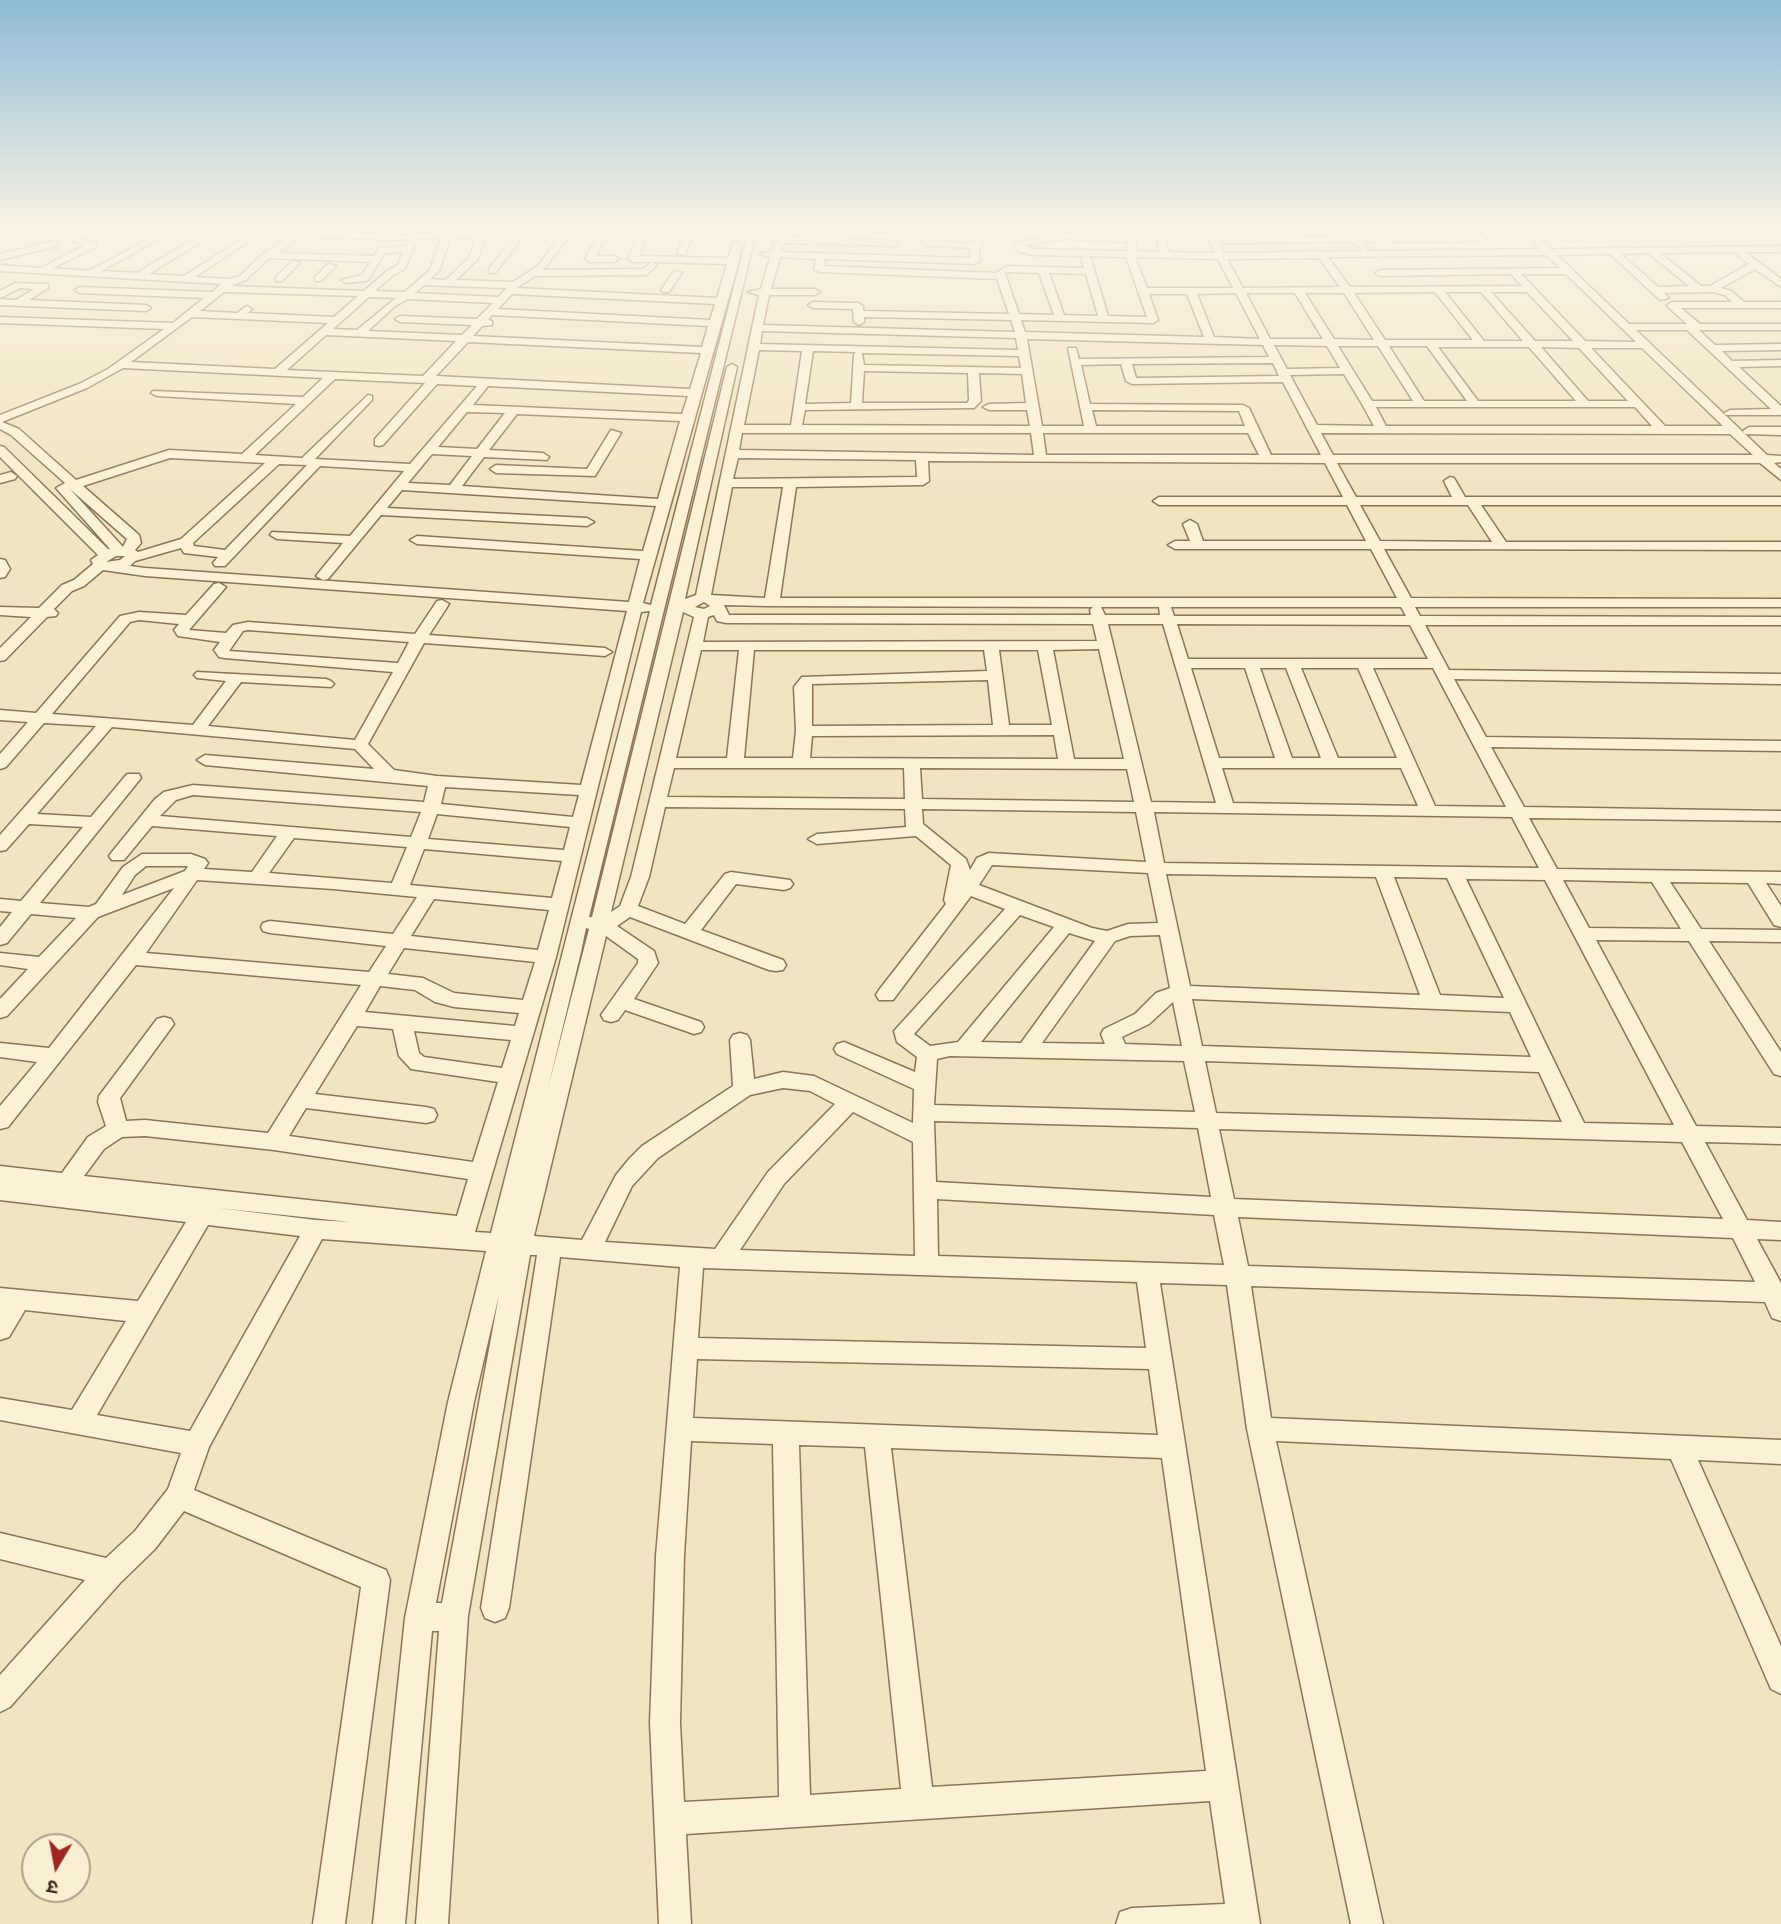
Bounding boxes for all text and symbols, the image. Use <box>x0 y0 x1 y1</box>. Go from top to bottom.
north arrow <box>21 1833 91 1903</box>
text: उ <box>45 1876 60 1899</box>

